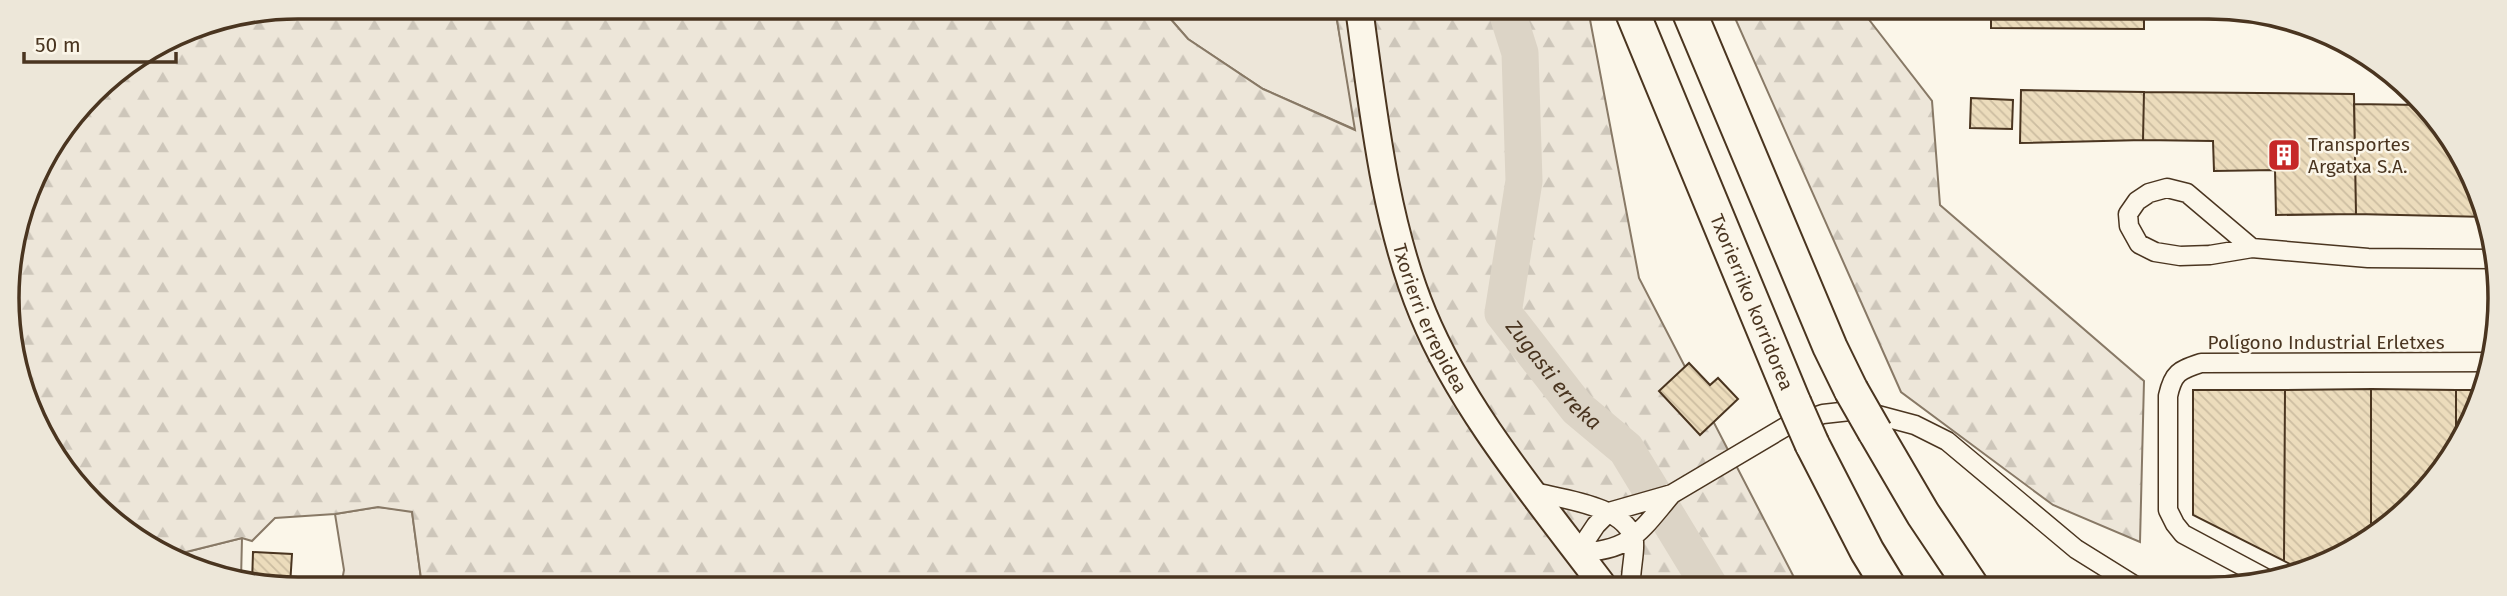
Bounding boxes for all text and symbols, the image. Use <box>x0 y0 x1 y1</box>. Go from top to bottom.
scale bar <box>24 21 177 65</box>
text: 50 m <box>35 32 81 58</box>
place label: Transportes Argatxa S.A. <box>2308 133 2410 178</box>
building icon: Transportes Argatxa S.A. <box>2265 136 2303 174</box>
street label: Txorierriko korridorea <box>1705 210 1799 393</box>
street label: Txorierri errepidea <box>1388 241 1472 397</box>
water label: Zugasti erreka <box>1500 314 1606 436</box>
street label: Polígono Industrial Erletxes <box>2207 331 2445 354</box>

